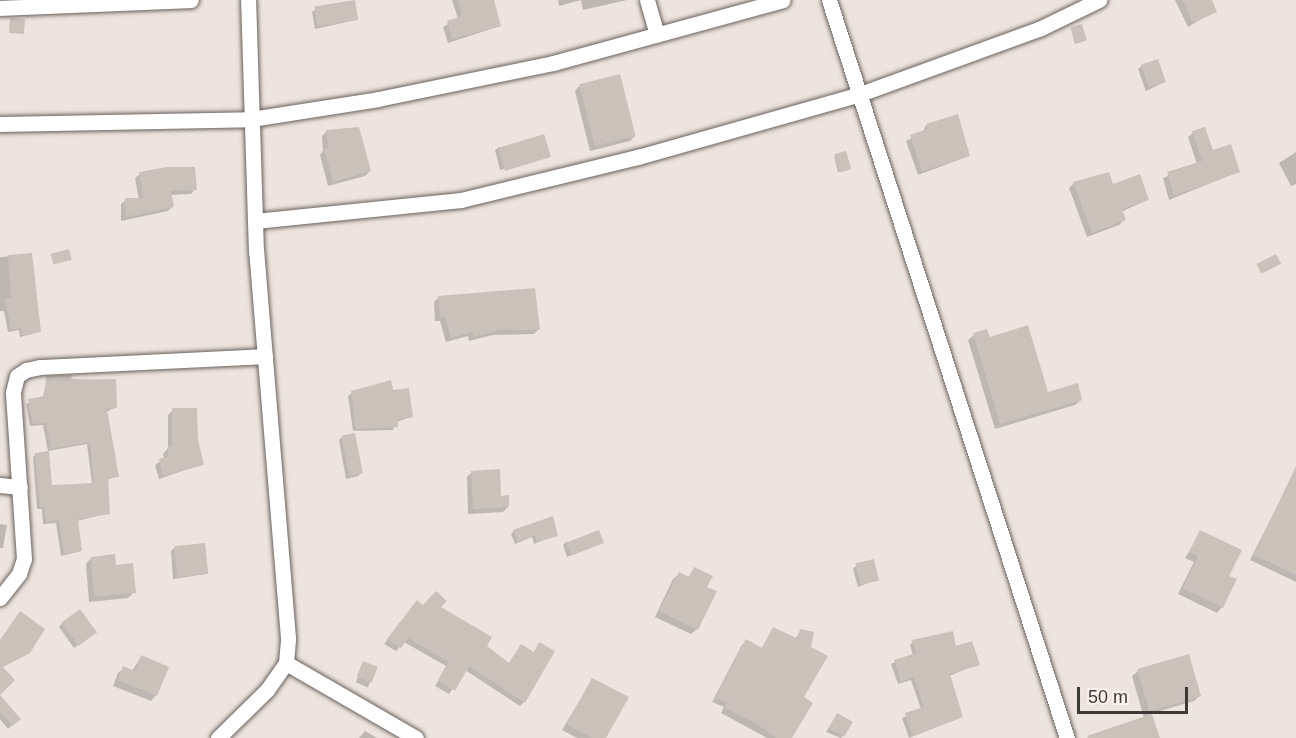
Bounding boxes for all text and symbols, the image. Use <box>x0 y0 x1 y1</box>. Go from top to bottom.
scale bar <box>1080 675 1191 713</box>
text: 50 m <box>1088 687 1128 707</box>

